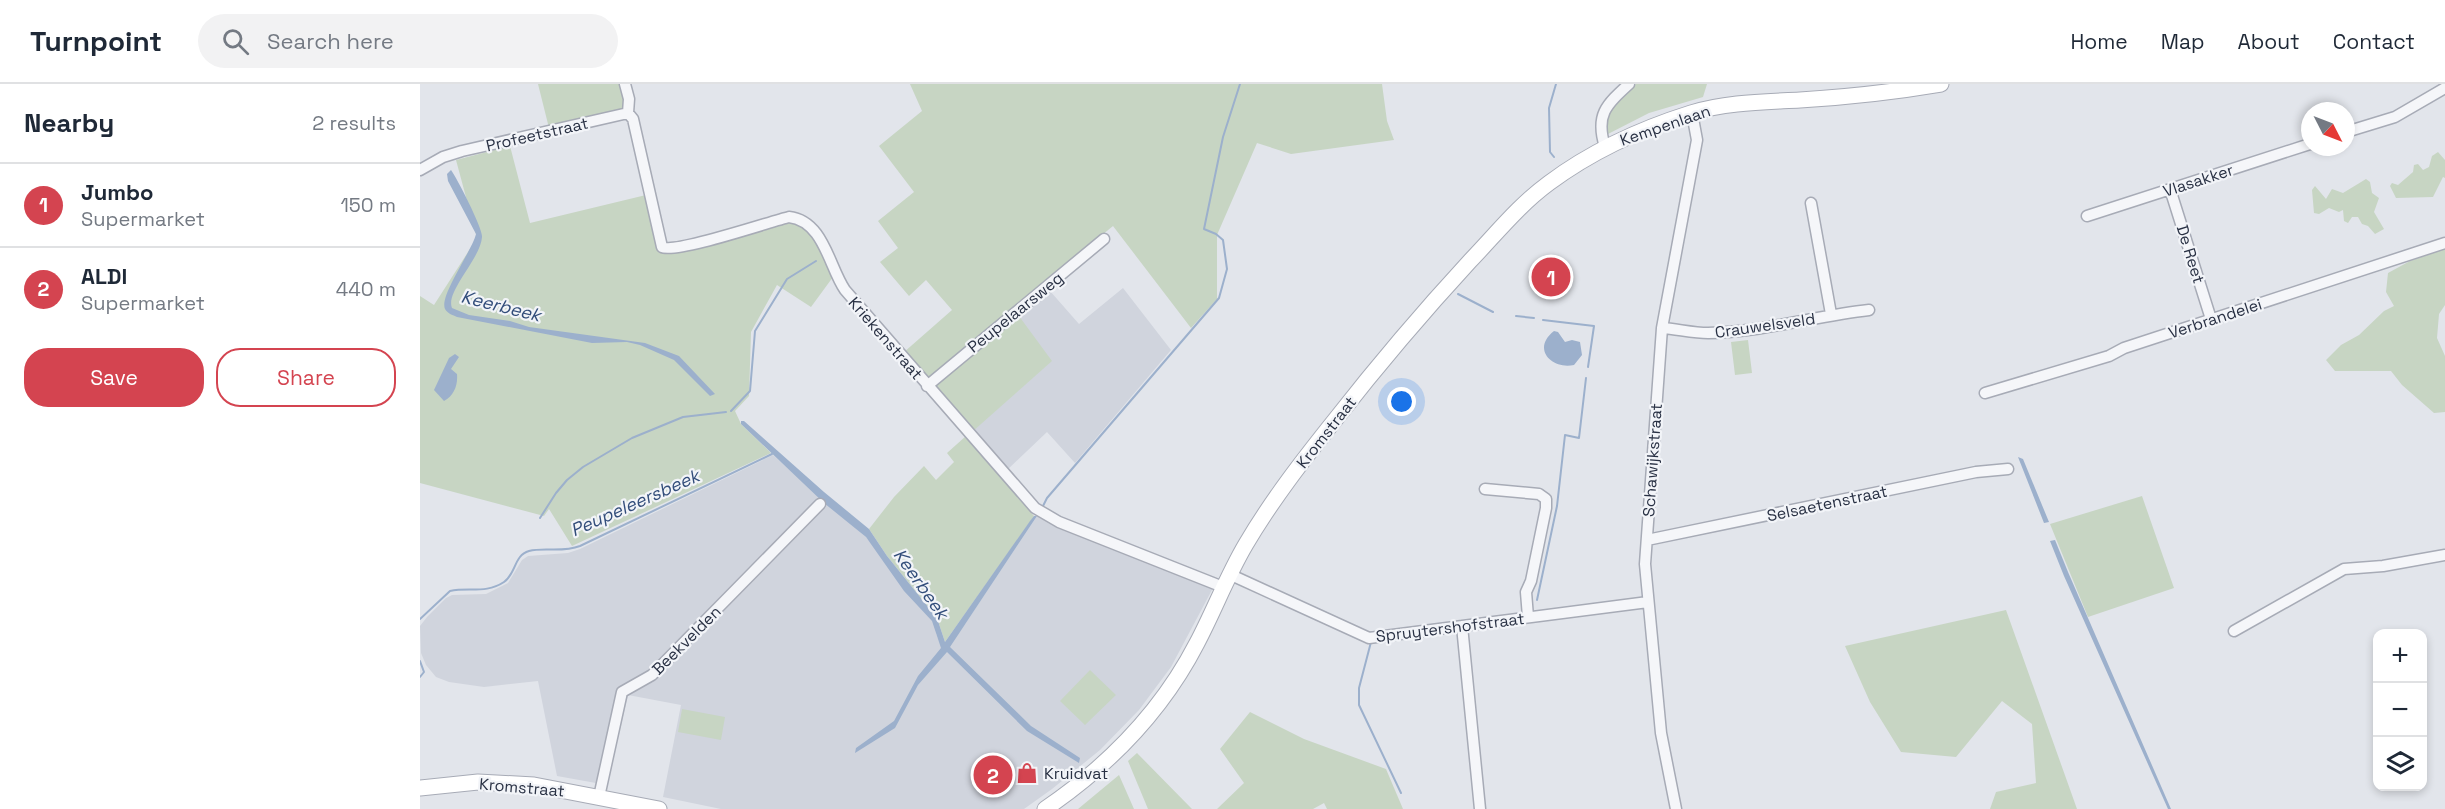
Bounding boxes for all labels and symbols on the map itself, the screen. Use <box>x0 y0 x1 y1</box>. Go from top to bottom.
street label: Kempenlaan <box>1617 100 1713 151</box>
north arrow <box>2301 102 2355 156</box>
street label: Profeetstraat <box>484 113 590 156</box>
street label: Vlasakker <box>2160 159 2236 202</box>
street label: De Reet <box>2172 222 2209 286</box>
pin: 1 <box>1532 254 1570 300</box>
street label: Peupelaarsweg <box>963 267 1068 357</box>
water label: Keerbeek <box>459 285 546 327</box>
street label: Kriekenstraat <box>844 292 927 384</box>
street label: Verbrandelei <box>2166 294 2265 343</box>
street label: Crauwelsveld <box>1714 308 1817 343</box>
your location <box>1387 387 1416 416</box>
street label: Kromstraat <box>1292 392 1361 473</box>
street label: Schawijkstraat <box>1638 402 1667 518</box>
water label: Peupeleersbeek <box>567 463 705 541</box>
street label: Selsaetenstraat <box>1765 480 1889 527</box>
water label: Keerbeek <box>889 544 955 625</box>
street label: Beekvelden <box>647 601 725 679</box>
street label: Spruytershofstraat <box>1375 608 1526 647</box>
pin: 2 <box>974 752 1012 798</box>
shop icon: Kruidvat <box>1015 761 1039 785</box>
place label: Kruidvat <box>1044 763 1108 784</box>
street label: Kromstraat <box>478 773 566 802</box>

